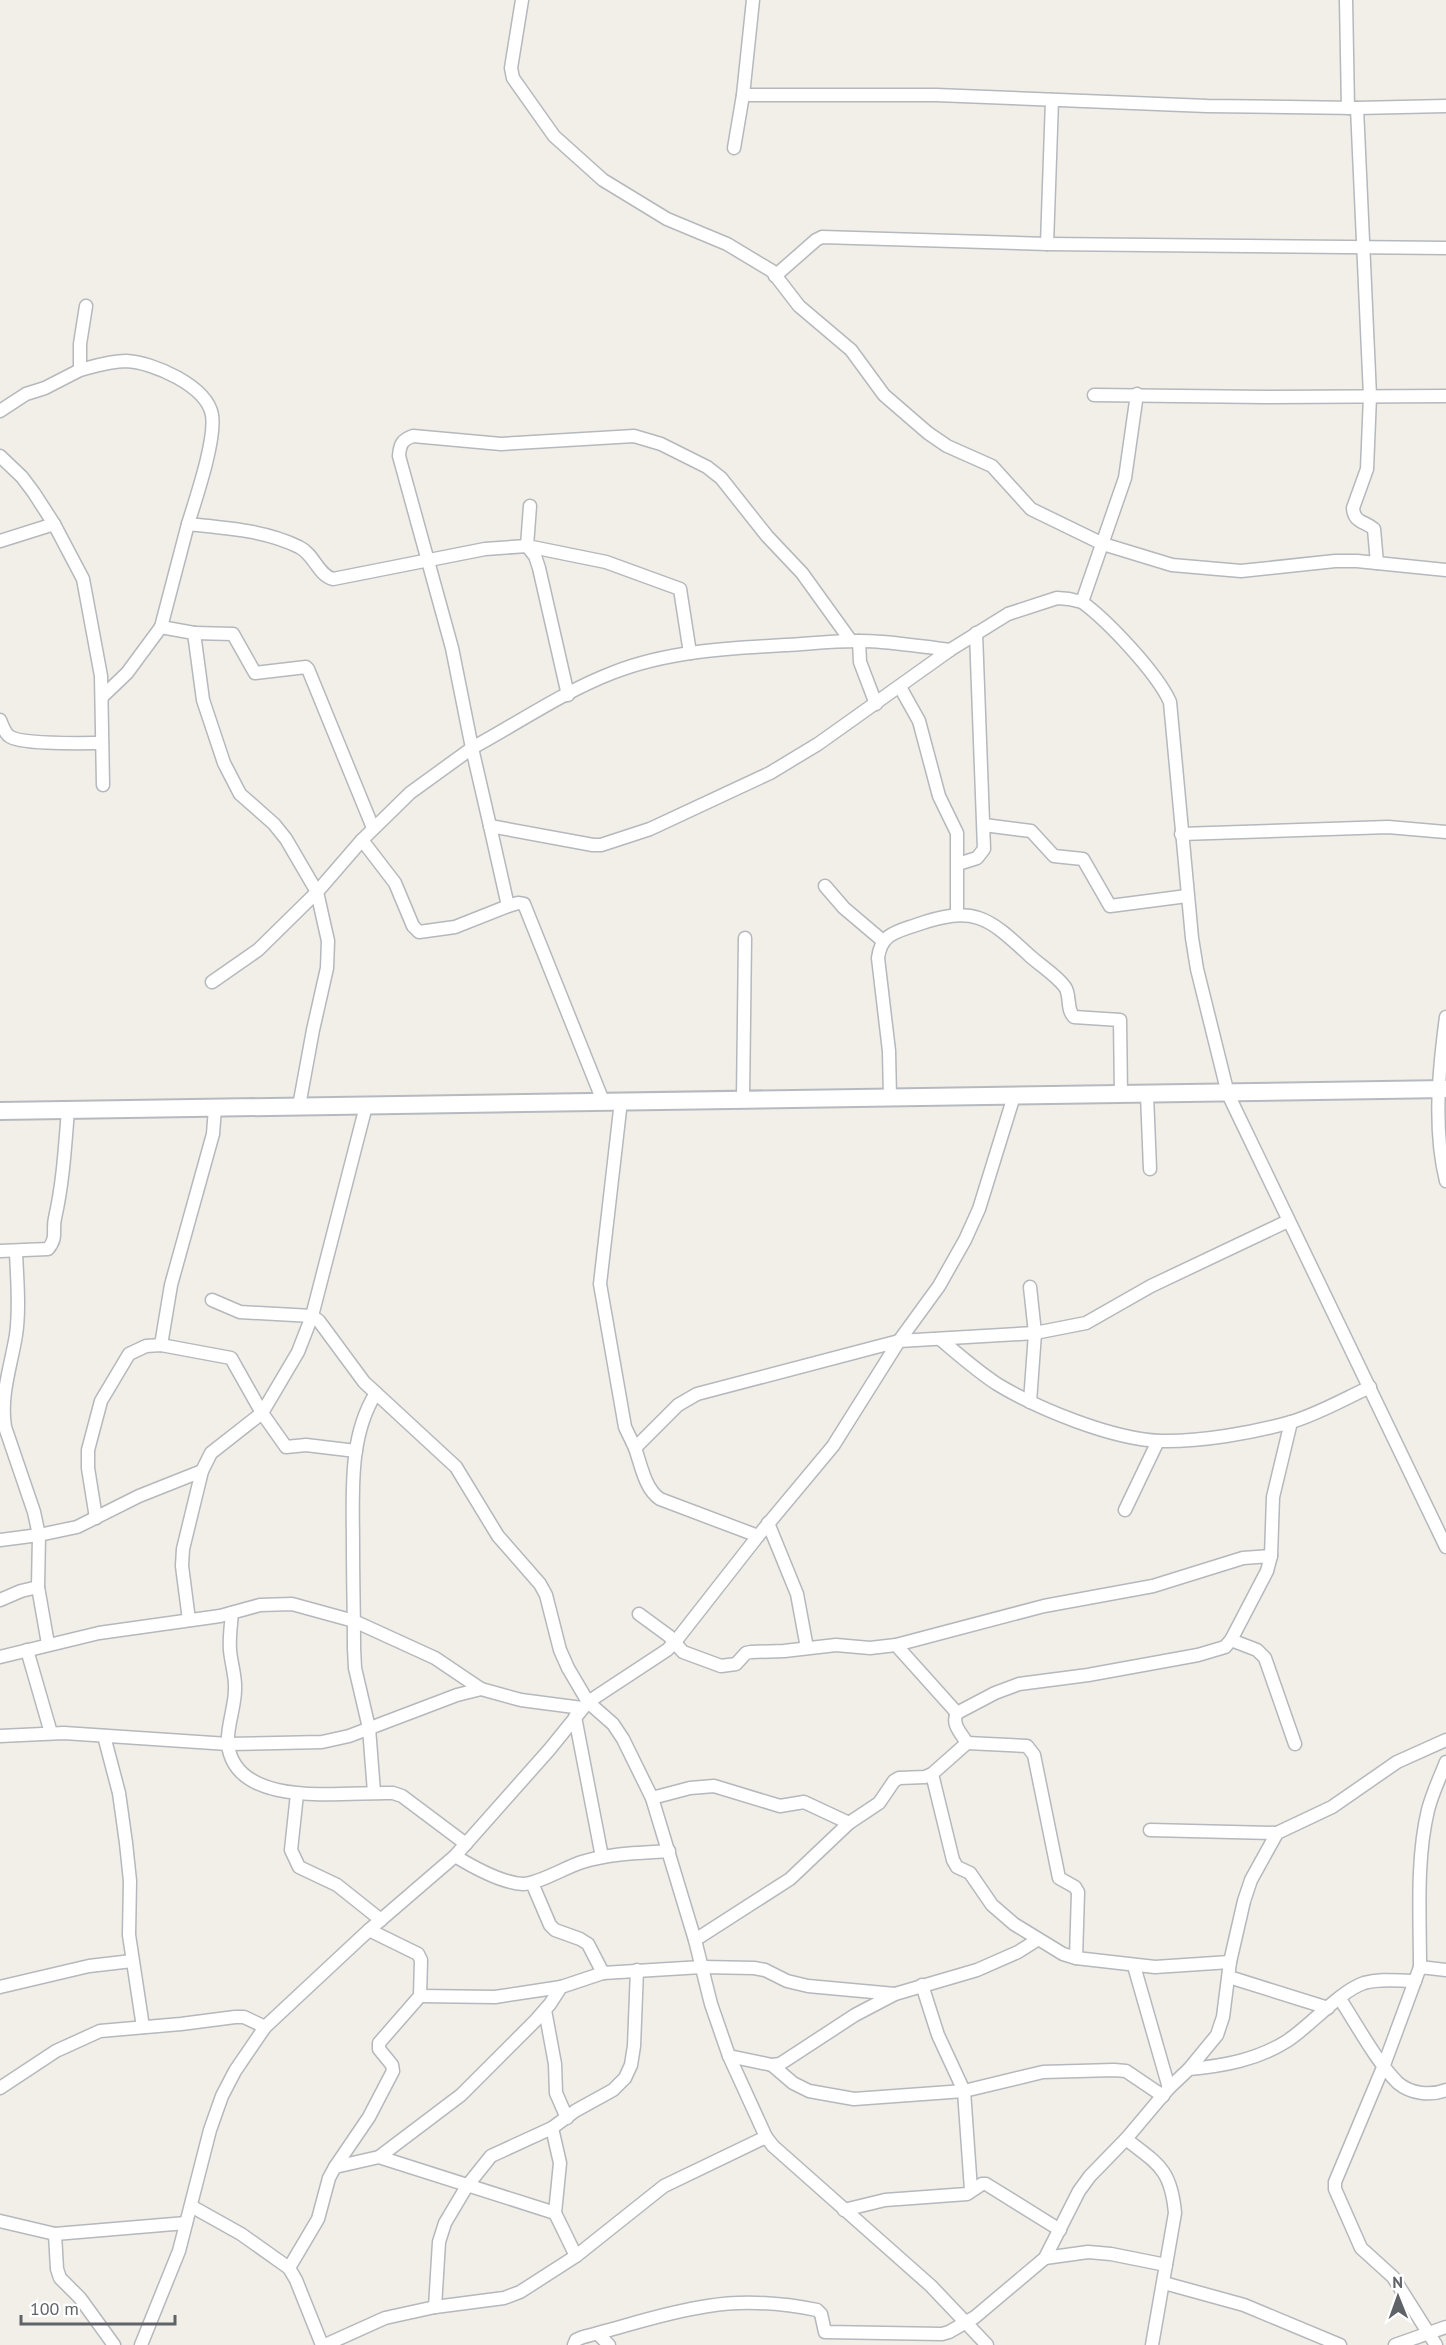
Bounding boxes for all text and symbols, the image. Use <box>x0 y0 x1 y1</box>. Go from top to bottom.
north arrow <box>1368 2267 1428 2327</box>
text: N <box>1392 2272 1403 2292</box>
scale bar <box>21 2288 176 2326</box>
text: 100 m <box>30 2297 79 2320</box>

